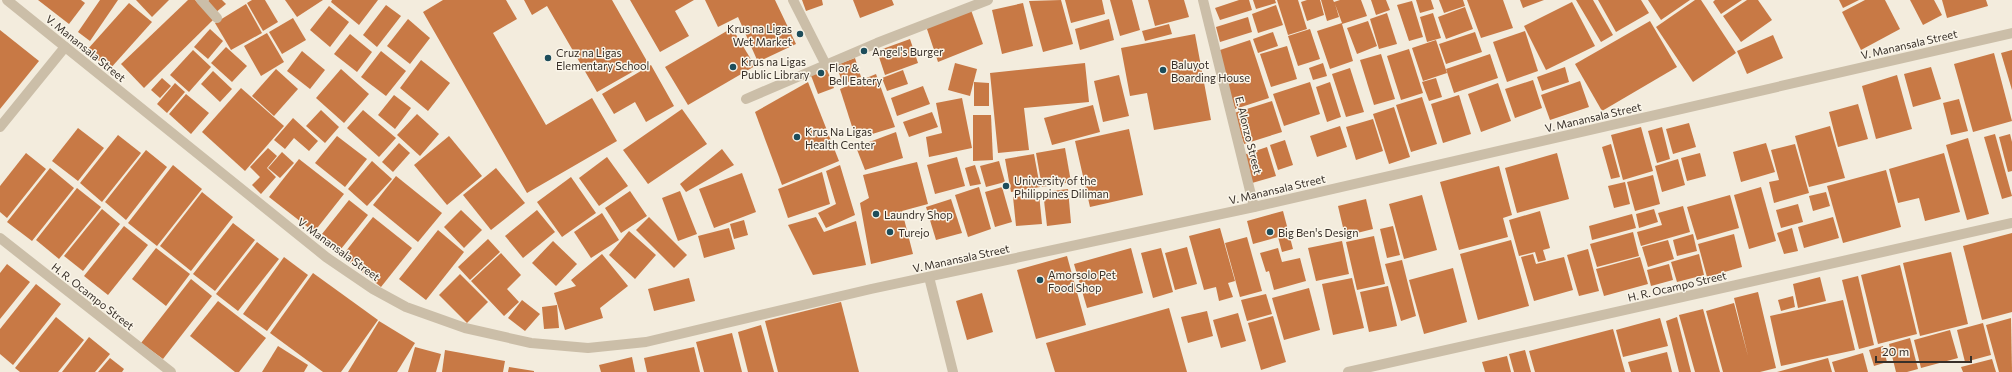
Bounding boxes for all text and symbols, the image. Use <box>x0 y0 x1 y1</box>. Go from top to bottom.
street label: V. Manansala Street <box>44 12 129 84</box>
place label: Krus na Ligas Wet Market <box>727 22 792 48</box>
street label: V. Manansala Street <box>1859 26 1959 61</box>
marker: Krus na Ligas Wet Market <box>795 29 805 39</box>
place label: Angel's Burger <box>872 45 944 58</box>
place label: Cruz na Ligas Elementary School <box>556 46 649 72</box>
marker: Angel's Burger <box>859 46 869 56</box>
marker: Cruz na Ligas Elementary School <box>543 53 553 63</box>
place label: Krus na Ligas Public Library <box>741 55 810 81</box>
place label: Baluyot Boarding House <box>1171 58 1250 84</box>
place label: Flor & Bell Eatery <box>829 61 883 87</box>
marker: Krus na Ligas Public Library <box>728 62 738 72</box>
marker: Baluyot Boarding House <box>1158 65 1168 75</box>
marker: Flor & Bell Eatery <box>816 68 826 78</box>
street label: E. Alonzo Street <box>1233 95 1265 176</box>
street label: V. Manansala Street <box>1543 99 1643 134</box>
place label: Krus Na Ligas Health Center <box>805 125 875 151</box>
marker: Krus Na Ligas Health Center <box>792 132 802 142</box>
street label: V. Manansala Street <box>1227 171 1327 206</box>
place label: University of the Philippines Diliman <box>1014 174 1109 200</box>
marker: University of the Philippines Diliman <box>1001 181 1011 191</box>
place label: Laundry Shop <box>884 208 953 221</box>
marker: Laundry Shop <box>871 209 881 219</box>
street label: V. Manansala Street <box>295 215 383 284</box>
place label: Turejo <box>898 226 930 239</box>
place label: Big Ben's Design <box>1278 226 1359 239</box>
marker: Turejo <box>885 227 895 237</box>
marker: Big Ben's Design <box>1265 227 1275 237</box>
street label: V. Manansala Street <box>911 241 1011 275</box>
street label: H. R. Ocampo Street <box>49 260 137 333</box>
place label: Amorsolo Pet Food Shop <box>1048 268 1116 294</box>
street label: H. R. Ocampo Street <box>1626 268 1728 304</box>
marker: Amorsolo Pet Food Shop <box>1035 275 1045 285</box>
scale bar <box>1876 338 1971 364</box>
text: 20 m <box>1882 344 1909 358</box>

